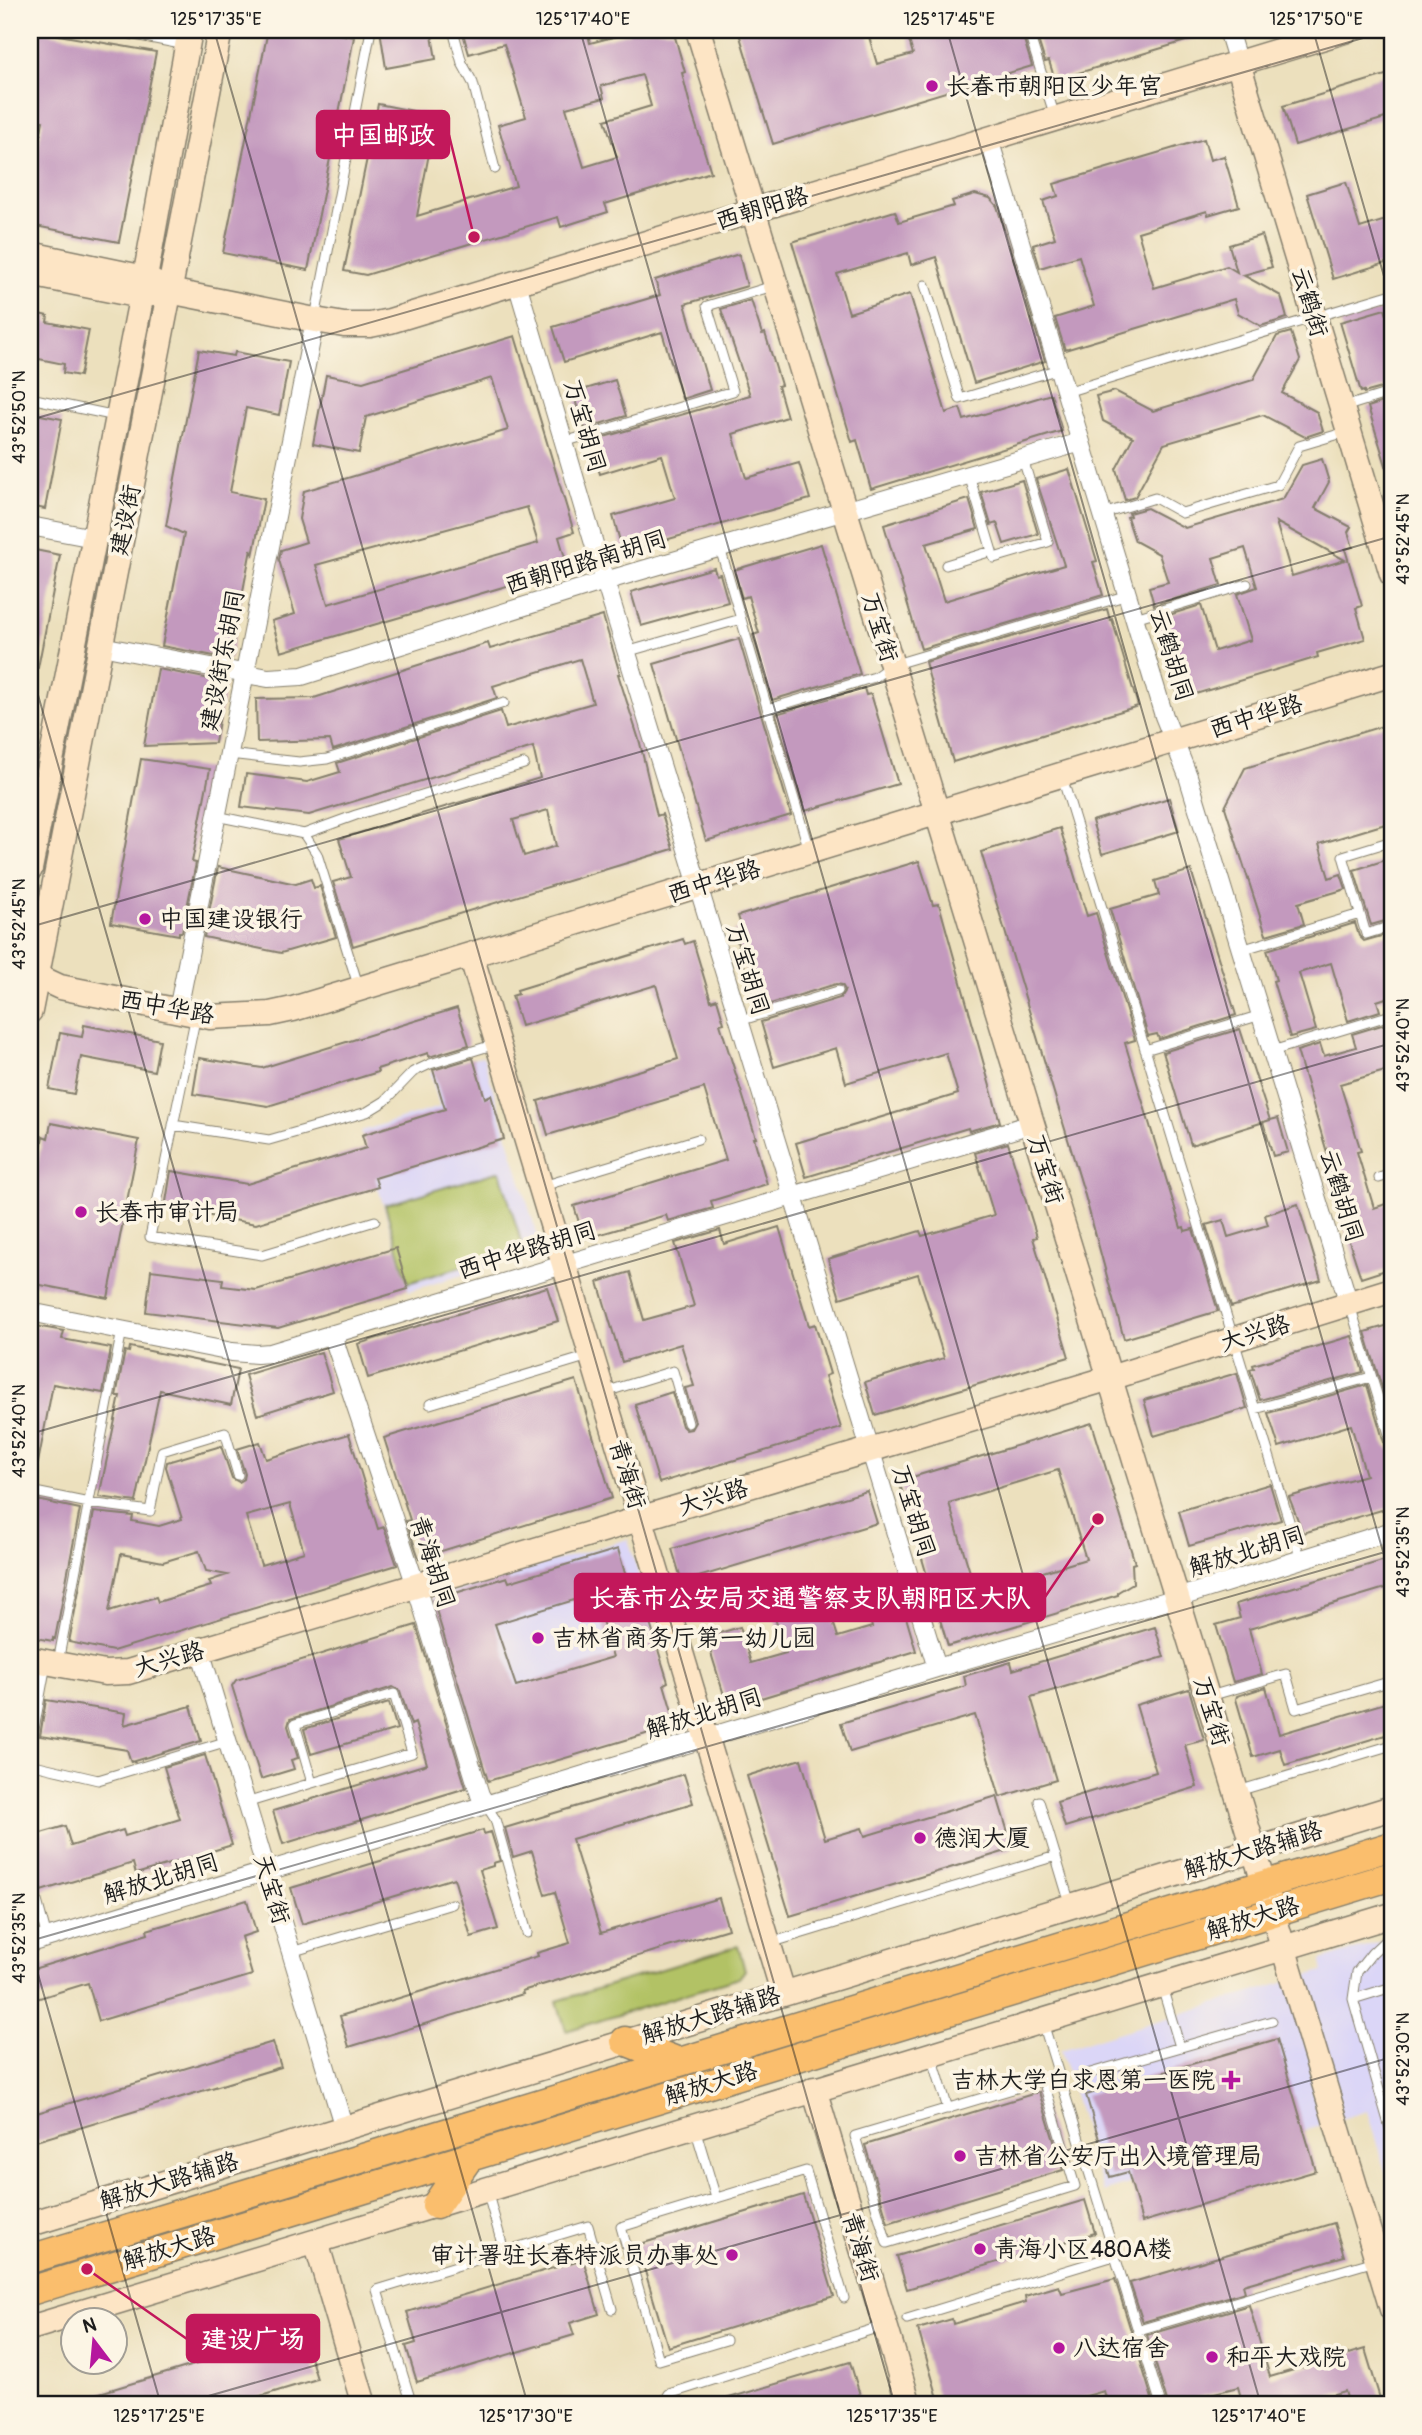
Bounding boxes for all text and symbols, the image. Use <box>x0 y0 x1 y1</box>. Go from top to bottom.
text: 125°17'35"E <box>170 8 262 31</box>
text: 125°17'40"E <box>536 8 630 31</box>
text: 125°17'45"E <box>903 8 995 31</box>
text: 125°17'50"E <box>1269 8 1363 31</box>
place label: 长春市朝阳区少年宫 <box>946 72 1162 101</box>
marker: 长春市朝阳区少年宫 <box>924 78 940 94</box>
callout: 中国邮政 <box>317 111 449 158</box>
text: 中国邮政 <box>331 120 435 152</box>
street label: 西朝阳路 <box>712 181 812 236</box>
street label: 云鹤街 <box>1285 263 1334 341</box>
text: 43°52'50"N <box>8 370 31 464</box>
street label: 万宝胡同 <box>557 376 612 476</box>
street label: 建设街 <box>104 482 147 558</box>
text: 43°52'45"N <box>1392 493 1415 585</box>
street label: 西朝阳路南胡同 <box>502 524 671 601</box>
street label: 建设街东胡同 <box>195 587 250 734</box>
street label: 万宝街 <box>855 588 904 666</box>
street label: 云鹤胡同 <box>1144 605 1199 705</box>
street label: 西中华路 <box>1206 689 1306 744</box>
street label: 西中华路 <box>664 854 764 909</box>
text: 43°52'45"N <box>8 878 31 970</box>
place label: 中国建设银行 <box>159 905 303 934</box>
marker: 中国建设银行 <box>137 911 153 927</box>
street label: 万宝胡同 <box>720 919 775 1019</box>
street label: 西中华路 <box>117 985 217 1030</box>
text: 43°52'40"N <box>1392 998 1415 1092</box>
street label: 万宝街 <box>1021 1130 1070 1208</box>
street label: 云鹤胡同 <box>1314 1146 1369 1246</box>
place label: 长春市审计局 <box>95 1198 239 1227</box>
marker: 长春市审计局 <box>73 1204 89 1220</box>
street label: 西中华路胡同 <box>454 1216 600 1285</box>
street label: 大兴路 <box>1216 1309 1294 1358</box>
text: 43°52'40"N <box>8 1384 31 1478</box>
street label: 青海街 <box>603 1435 652 1513</box>
street label: 万宝胡同 <box>886 1461 941 1561</box>
street label: 大兴路 <box>674 1473 752 1522</box>
text: 43°52'35"N <box>1392 1506 1415 1598</box>
street label: 青海胡同 <box>404 1512 461 1612</box>
street label: 解放北胡同 <box>1186 1520 1309 1583</box>
callout: 长春市公安局交通警察支队朝阳区大队 <box>575 1574 1045 1621</box>
text: 长春市公安局交通警察支队朝阳区大队 <box>589 1583 1031 1615</box>
place label: 吉林省商务厅第一幼儿园 <box>552 1624 816 1653</box>
marker: 吉林省商务厅第一幼儿园 <box>530 1630 546 1646</box>
street label: 大兴路 <box>131 1636 208 1683</box>
street label: 万宝街 <box>1187 1672 1236 1750</box>
street label: 解放北胡同 <box>643 1682 766 1745</box>
street label: 解放大路辅路 <box>1180 1816 1326 1885</box>
place label: 德润大厦 <box>934 1824 1030 1853</box>
marker: 德润大厦 <box>912 1830 928 1846</box>
street label: 解放北胡同 <box>100 1847 223 1910</box>
street label: 天宝街 <box>247 1850 296 1928</box>
street label: 解放大路 <box>1203 1891 1303 1946</box>
text: 43°52'35"N <box>8 1892 31 1984</box>
street label: 解放大路辅路 <box>638 1981 784 2050</box>
text: 43°52'30"N <box>1392 2012 1415 2106</box>
street label: 解放大路 <box>661 2056 761 2111</box>
place label: 吉林大学白求恩第一医院 <box>951 2066 1215 2095</box>
marker: 吉林大学白求恩第一医院 <box>1221 2070 1241 2090</box>
place label: 吉林省公安厅出入境管理局 <box>974 2142 1262 2171</box>
street label: 解放大路辅路 <box>96 2147 242 2216</box>
marker: 吉林省公安厅出入境管理局 <box>952 2148 968 2164</box>
street label: 青海街 <box>836 2208 885 2286</box>
street label: 解放大路 <box>119 2221 219 2276</box>
place label: 青海小区480A楼 <box>994 2235 1172 2264</box>
place label: 审计署驻长春特派员办事处 <box>430 2241 718 2270</box>
marker: 青海小区480A楼 <box>972 2241 988 2257</box>
marker: 审计署驻长春特派员办事处 <box>724 2247 740 2263</box>
north arrow <box>60 2306 130 2376</box>
text: N <box>80 2312 99 2339</box>
callout: 建设广场 <box>187 2315 319 2362</box>
text: 建设广场 <box>201 2324 305 2356</box>
place label: 八达宿舍 <box>1073 2334 1169 2363</box>
marker: 八达宿舍 <box>1051 2340 1067 2356</box>
place label: 和平大戏院 <box>1226 2343 1346 2372</box>
marker: 和平大戏院 <box>1204 2349 1220 2365</box>
text: 125°17'25"E <box>113 2405 205 2428</box>
text: 125°17'30"E <box>479 2405 573 2428</box>
text: 125°17'35"E <box>846 2405 938 2428</box>
text: 125°17'40"E <box>1212 2405 1306 2428</box>

